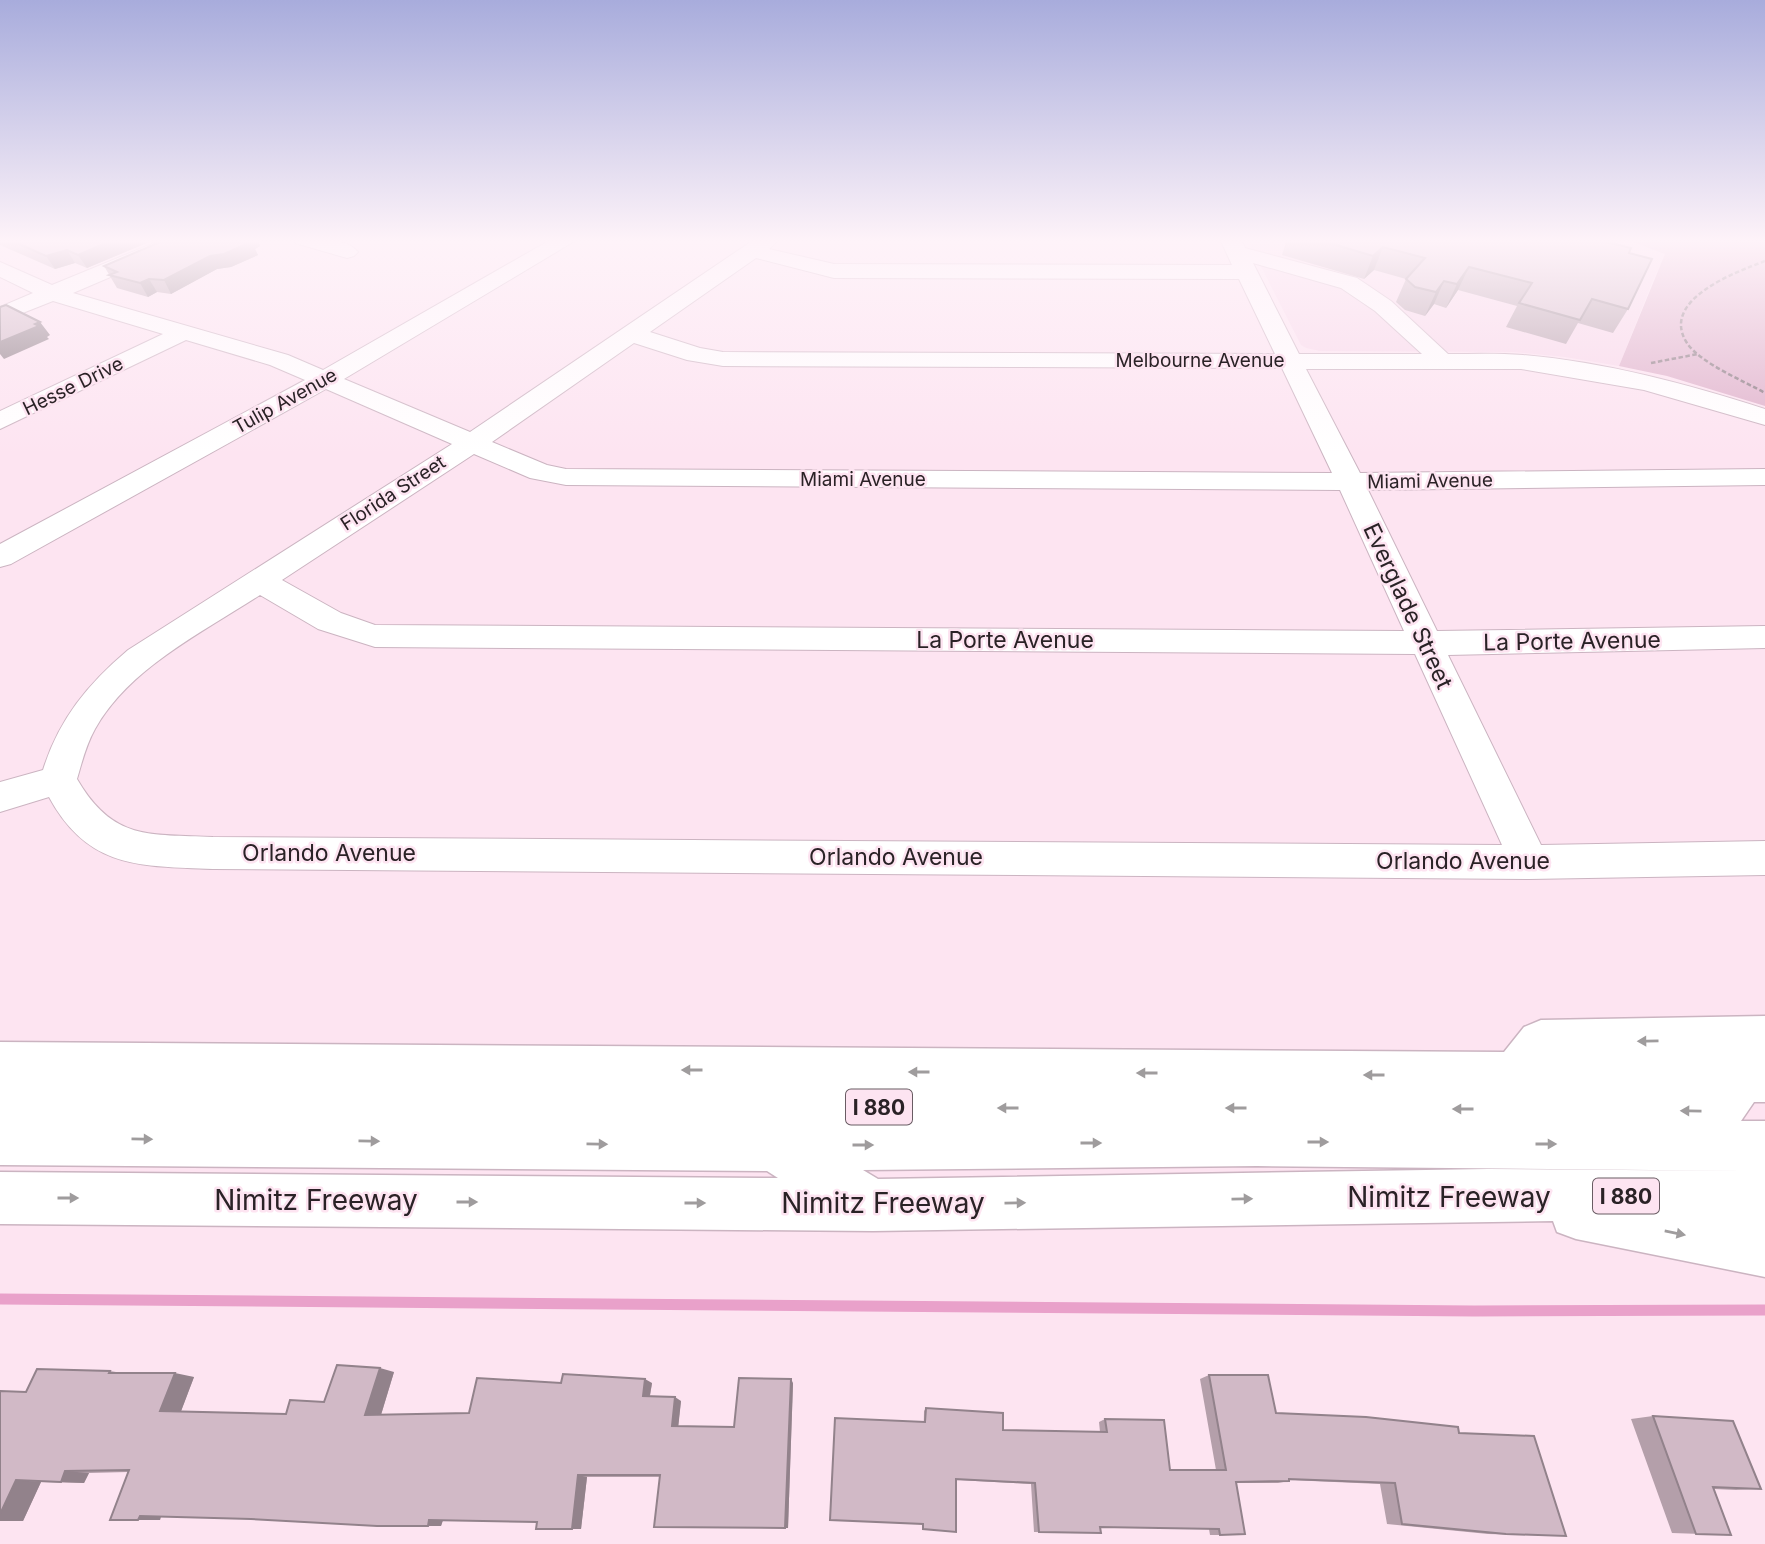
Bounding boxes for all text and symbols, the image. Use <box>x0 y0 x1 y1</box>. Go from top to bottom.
street label: Melbourne Avenue <box>1116 349 1284 372</box>
street label: Hesse Drive <box>19 352 127 420</box>
street label: Tulip Avenue <box>229 363 341 439</box>
street label: Florida Street <box>336 451 450 535</box>
street label: Miami Avenue <box>800 468 926 491</box>
street label: Miami Avenue <box>1367 468 1493 494</box>
street label: Everglade Street <box>1357 519 1459 694</box>
street label: La Porte Avenue <box>1483 625 1661 657</box>
street label: La Porte Avenue <box>916 626 1094 654</box>
street label: Orlando Avenue <box>242 839 416 867</box>
street label: Orlando Avenue <box>809 843 983 871</box>
street label: Orlando Avenue <box>1376 847 1550 875</box>
one-way arrow <box>1637 1035 1659 1046</box>
one-way arrow <box>680 1064 702 1076</box>
one-way arrow <box>908 1066 930 1078</box>
one-way arrow <box>1135 1067 1157 1079</box>
one-way arrow <box>1363 1069 1385 1081</box>
road number: I 880 <box>846 1090 912 1124</box>
one-way arrow <box>997 1102 1019 1114</box>
one-way arrow <box>1224 1102 1246 1114</box>
one-way arrow <box>1452 1103 1474 1115</box>
one-way arrow <box>1679 1105 1701 1117</box>
one-way arrow <box>131 1133 153 1145</box>
one-way arrow <box>358 1135 380 1147</box>
one-way arrow <box>1307 1136 1329 1148</box>
one-way arrow <box>1080 1137 1102 1149</box>
one-way arrow <box>586 1138 608 1150</box>
one-way arrow <box>1535 1138 1557 1150</box>
one-way arrow <box>852 1139 874 1151</box>
road number: I 880 <box>1593 1178 1659 1214</box>
street label: Nimitz Freeway <box>1347 1180 1551 1214</box>
street label: Nimitz Freeway <box>214 1183 418 1217</box>
street label: Nimitz Freeway <box>781 1186 985 1220</box>
one-way arrow <box>57 1193 79 1204</box>
one-way arrow <box>1232 1193 1254 1205</box>
one-way arrow <box>456 1196 478 1207</box>
one-way arrow <box>684 1197 706 1209</box>
one-way arrow <box>1004 1197 1026 1208</box>
one-way arrow <box>1664 1228 1686 1239</box>

